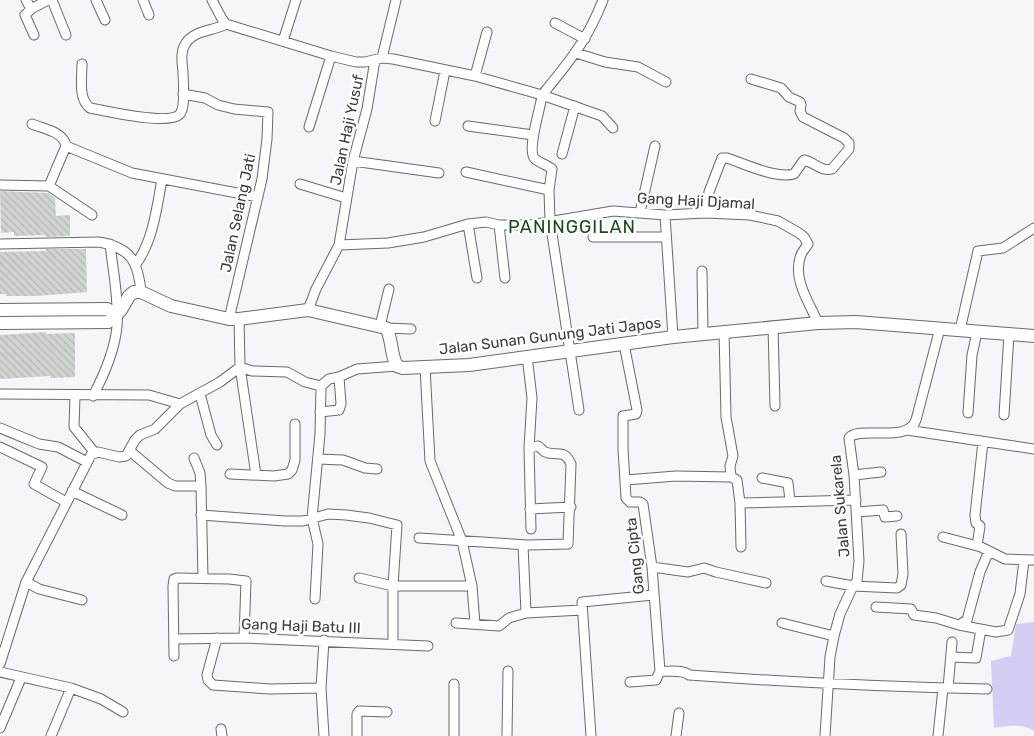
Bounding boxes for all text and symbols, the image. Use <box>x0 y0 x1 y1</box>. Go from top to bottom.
street label: Jalan Haji Yusuf <box>327 73 368 187</box>
street label: Jalan Selang Jati <box>217 152 259 274</box>
street label: Gang Haji Djamal <box>637 189 755 213</box>
district label: PANINGGILAN <box>508 216 636 238</box>
street label: Jalan Sunan Gunung Jati Japos <box>438 313 662 359</box>
street label: Jalan Sukarela <box>827 454 853 558</box>
street label: Gang Cipta <box>622 517 648 595</box>
street label: Gang Haji Batu III <box>241 615 361 637</box>

